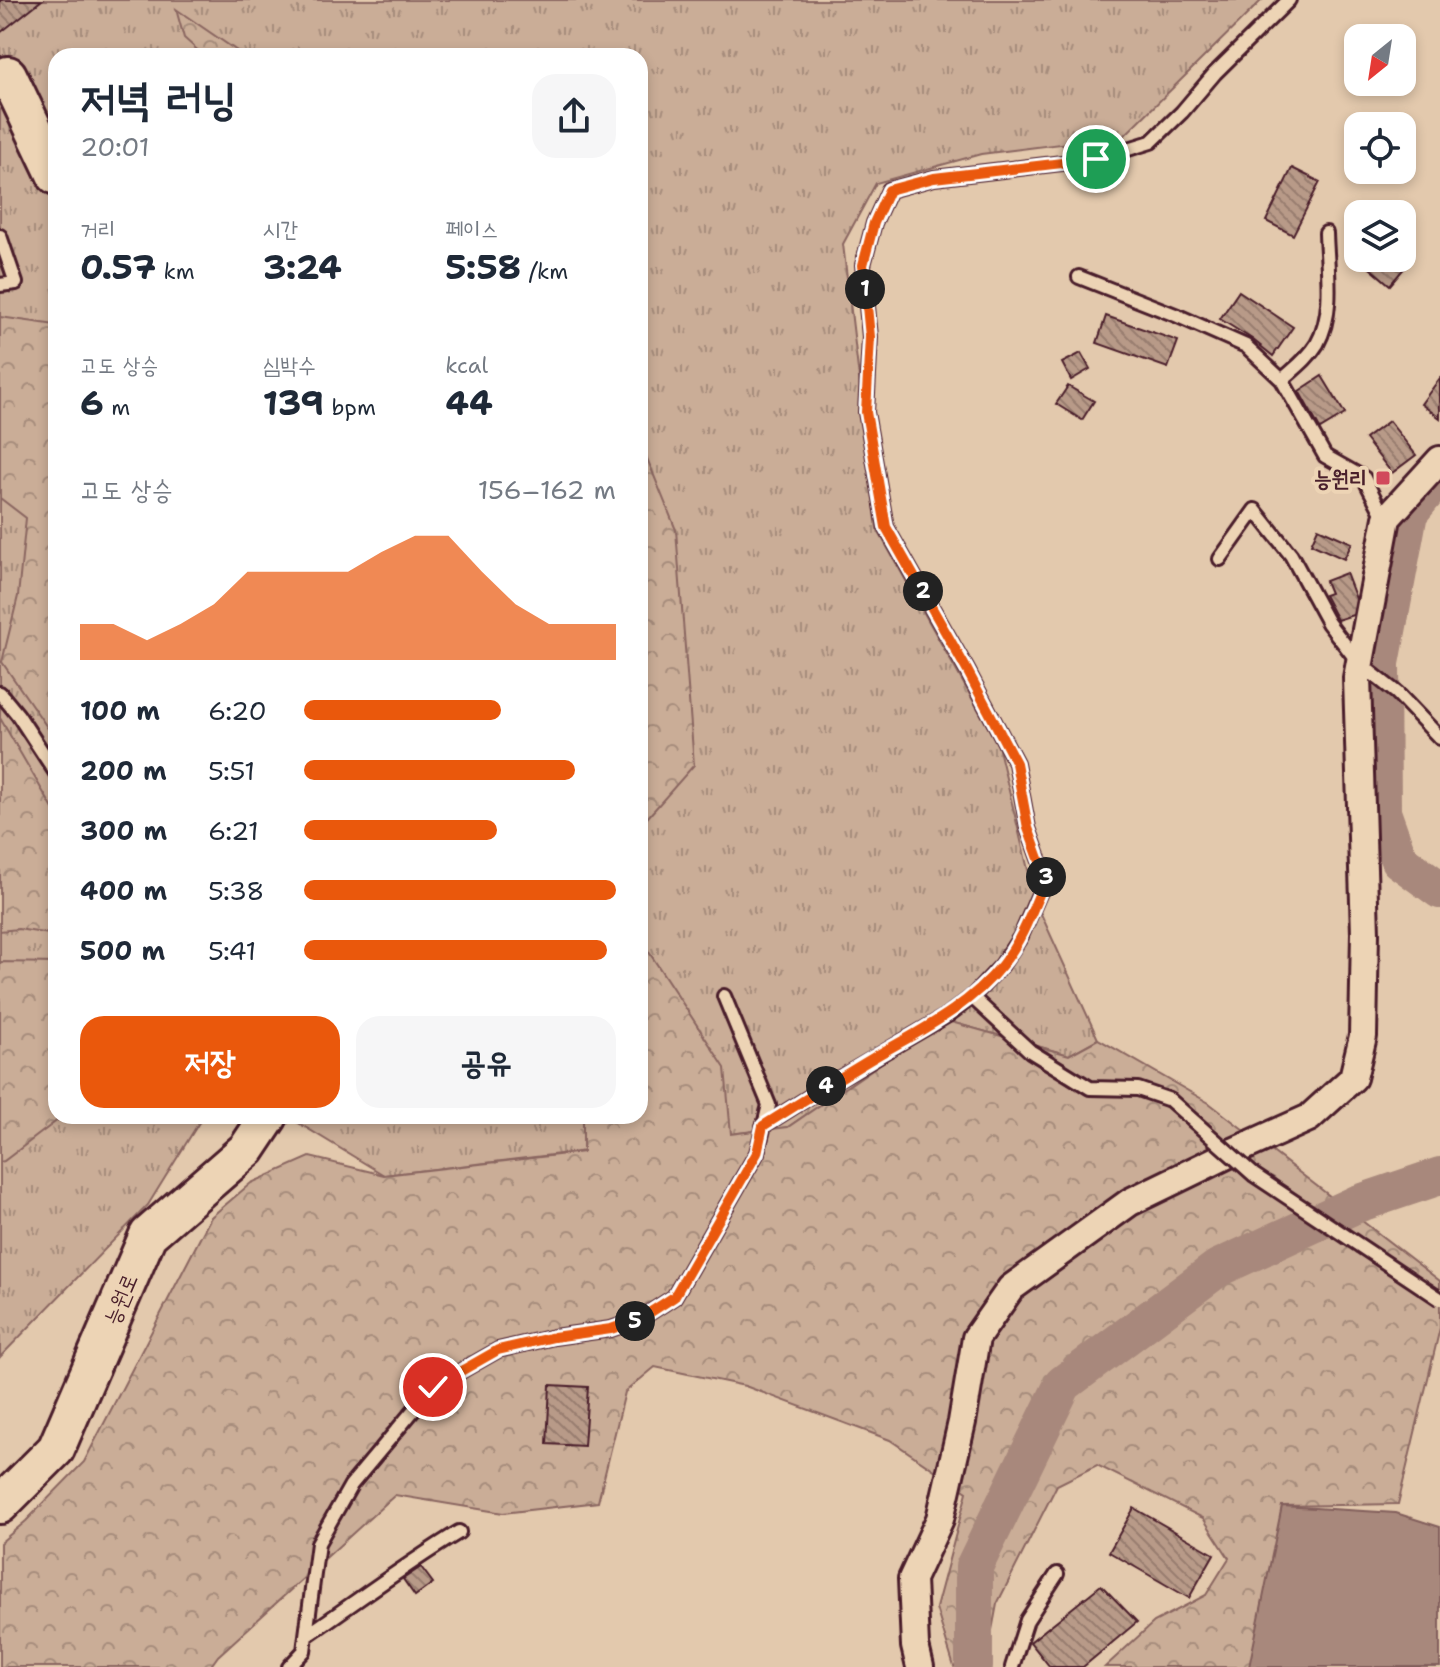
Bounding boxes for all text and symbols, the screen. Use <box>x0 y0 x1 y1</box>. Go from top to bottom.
north arrow <box>1344 24 1416 96</box>
map controls <box>1344 24 1416 272</box>
text: 저녁 러닝 <box>80 69 237 128</box>
button: share <box>532 74 616 158</box>
button: locate <box>1344 112 1416 184</box>
pin <box>1062 125 1130 193</box>
text: 20:01 <box>80 129 150 164</box>
icon: arrive <box>1074 137 1118 181</box>
button: layers <box>1344 200 1416 272</box>
text: 거리 <box>80 215 115 244</box>
text: 시간 <box>263 215 298 244</box>
text: 페이스 <box>445 215 498 244</box>
text: 0.57 <box>80 244 156 290</box>
text: 3:24 <box>263 244 342 290</box>
text: 5:58 <box>445 244 521 290</box>
text: km <box>156 257 195 286</box>
text: /km <box>521 257 568 286</box>
pin: 1 <box>845 269 885 309</box>
text: 1 <box>860 274 870 303</box>
text: 고도 상승 <box>80 351 158 380</box>
text: 심박수 <box>263 351 316 380</box>
text: kcal <box>445 351 488 380</box>
text: 6 <box>80 380 104 426</box>
text: 139 <box>263 380 324 426</box>
text: 44 <box>445 380 493 426</box>
text: m <box>104 393 130 422</box>
text: bpm <box>324 393 376 422</box>
place label: 능원리 <box>1314 464 1367 493</box>
marker: 능원리 <box>1374 469 1392 487</box>
text: 고도 상승 <box>80 472 173 507</box>
text: 156–162 m <box>478 472 616 507</box>
pin: 2 <box>903 571 943 611</box>
text: 2 <box>915 576 931 605</box>
text: 100 m <box>80 693 160 728</box>
text: 6:20 <box>208 693 267 728</box>
text: 200 m <box>80 753 167 788</box>
text: 5:51 <box>208 753 255 788</box>
text: 300 m <box>80 813 167 848</box>
text: 6:21 <box>208 813 259 848</box>
pin: 3 <box>1026 857 1066 897</box>
text: 3 <box>1038 862 1054 891</box>
text: 400 m <box>80 873 167 908</box>
text: 5:38 <box>208 873 264 908</box>
text: 500 m <box>80 933 165 968</box>
text: 5:41 <box>208 933 256 968</box>
button: 저장 <box>80 1016 340 1108</box>
button: 공유 <box>356 1016 616 1108</box>
pin: 4 <box>806 1066 846 1106</box>
text: 4 <box>818 1071 834 1100</box>
street label: 능원로 <box>97 1269 144 1329</box>
pin: 5 <box>615 1301 655 1341</box>
text: 5 <box>628 1306 642 1335</box>
pin <box>399 1353 467 1421</box>
icon: check <box>411 1365 455 1409</box>

